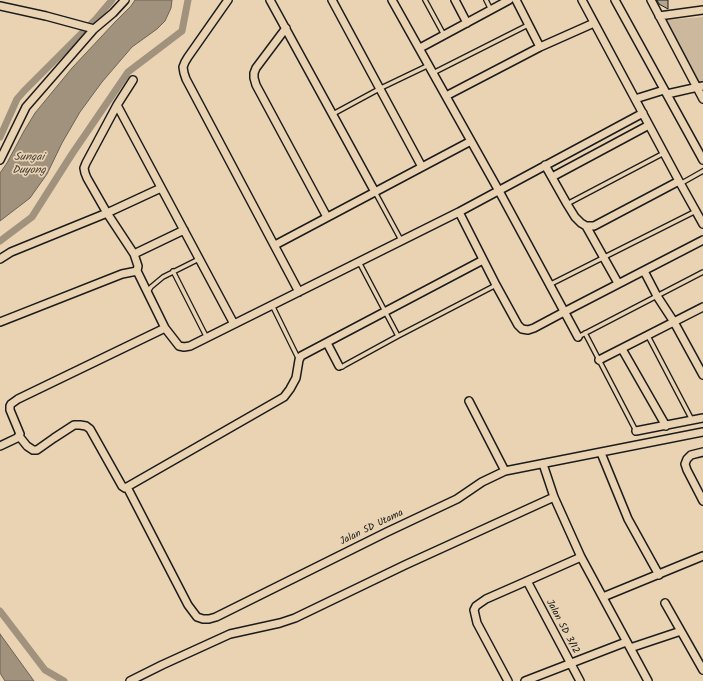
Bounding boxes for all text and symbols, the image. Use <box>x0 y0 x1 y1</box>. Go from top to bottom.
water label: Sungai Duyong <box>12 151 46 177</box>
street label: Jalan SD Utama <box>338 508 406 548</box>
street label: Jalan SD 3/12 <box>543 598 581 656</box>

